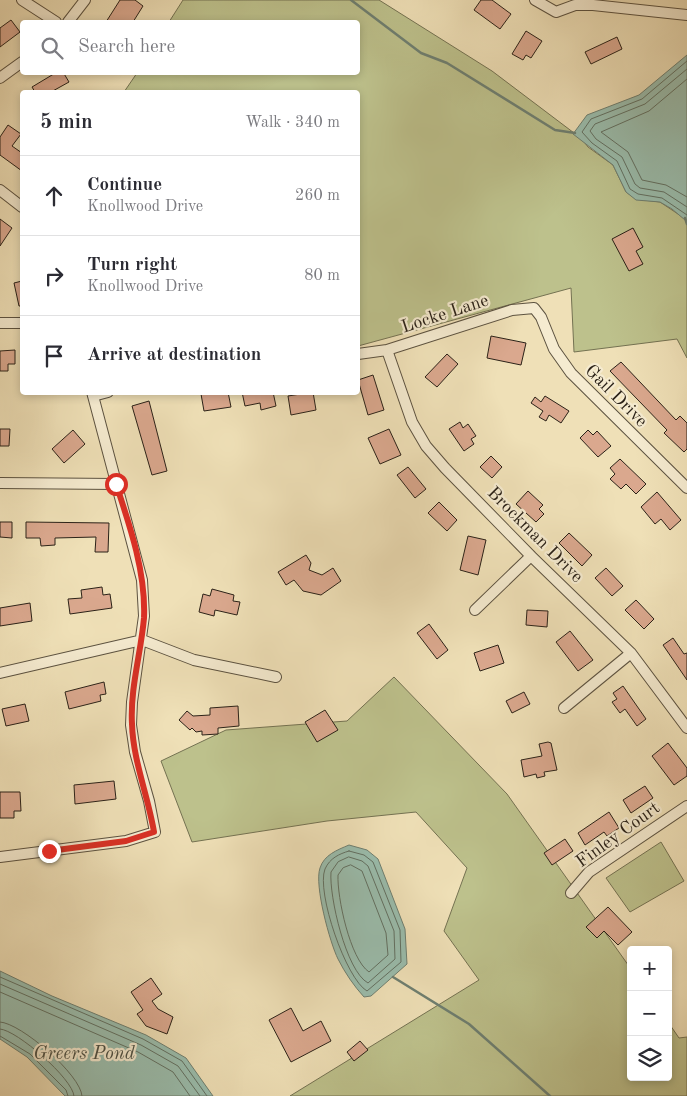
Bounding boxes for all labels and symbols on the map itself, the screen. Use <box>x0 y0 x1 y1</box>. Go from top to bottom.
street label: Locke Lane <box>399 291 491 337</box>
street label: Gail Drive <box>581 361 651 431</box>
route start <box>105 473 128 496</box>
street label: Brockman Drive <box>484 484 586 586</box>
street label: Finley Court <box>573 799 663 871</box>
route end <box>38 840 61 863</box>
water label: Greers Pond <box>33 1045 136 1064</box>

